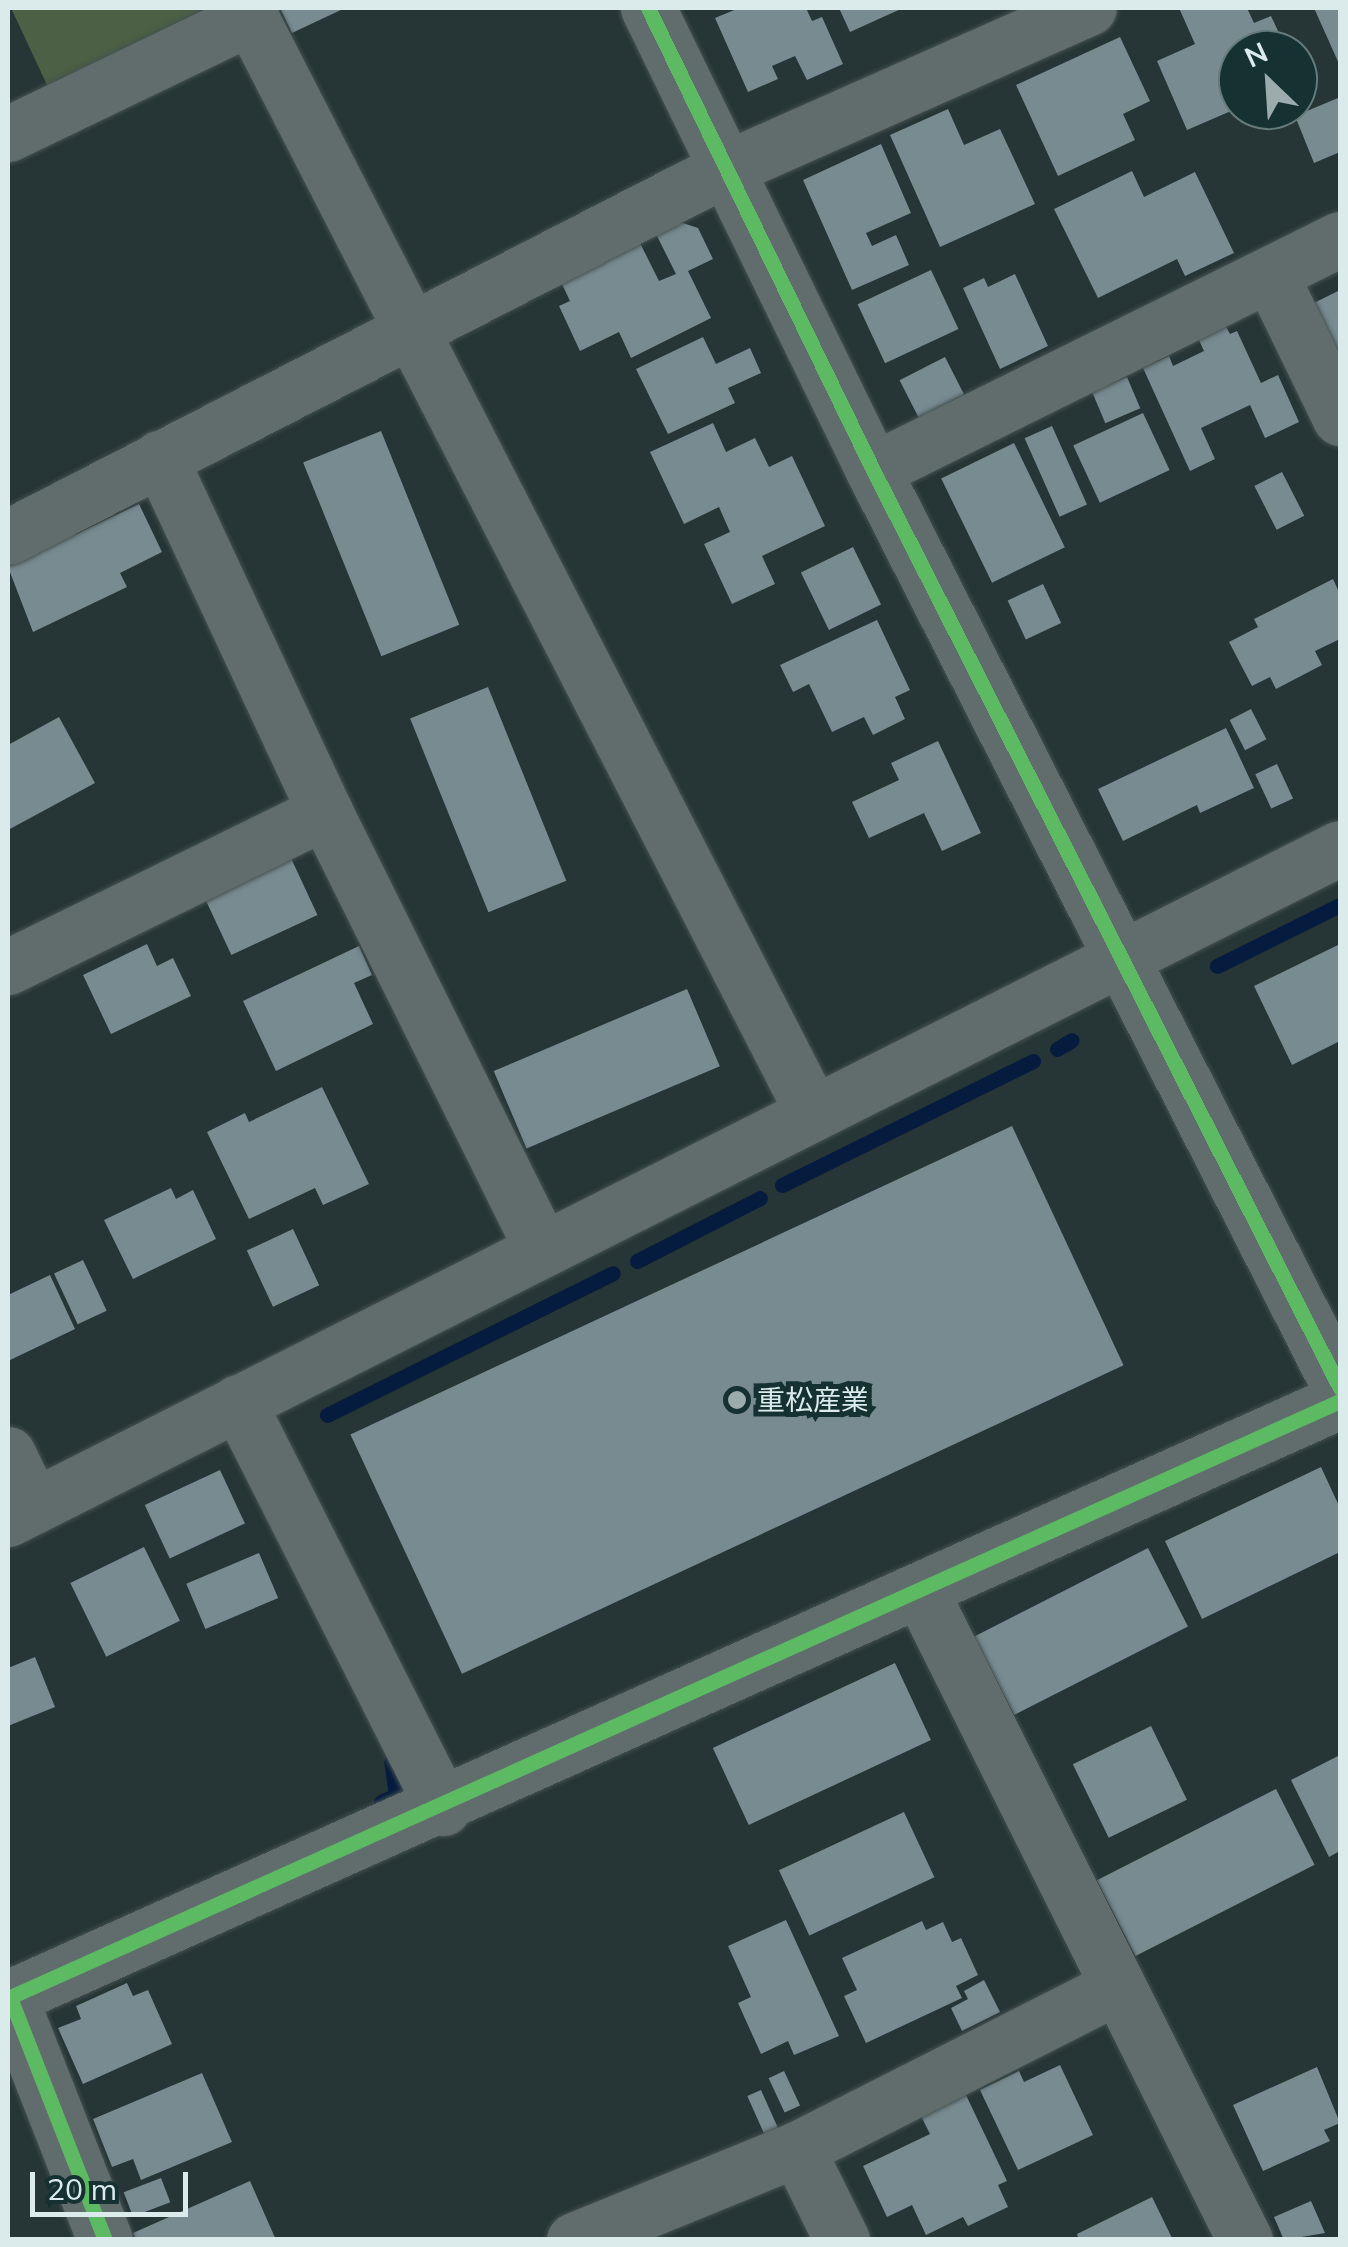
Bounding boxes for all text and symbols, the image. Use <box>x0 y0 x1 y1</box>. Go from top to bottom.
north arrow <box>1218 30 1318 130</box>
text: N <box>1239 34 1273 75</box>
place label: 重松産業 <box>757 1383 869 1417</box>
marker: 重松産業 <box>726 1389 748 1411</box>
scale bar <box>35 2152 192 2214</box>
text: 20 m <box>47 2170 117 2208</box>

